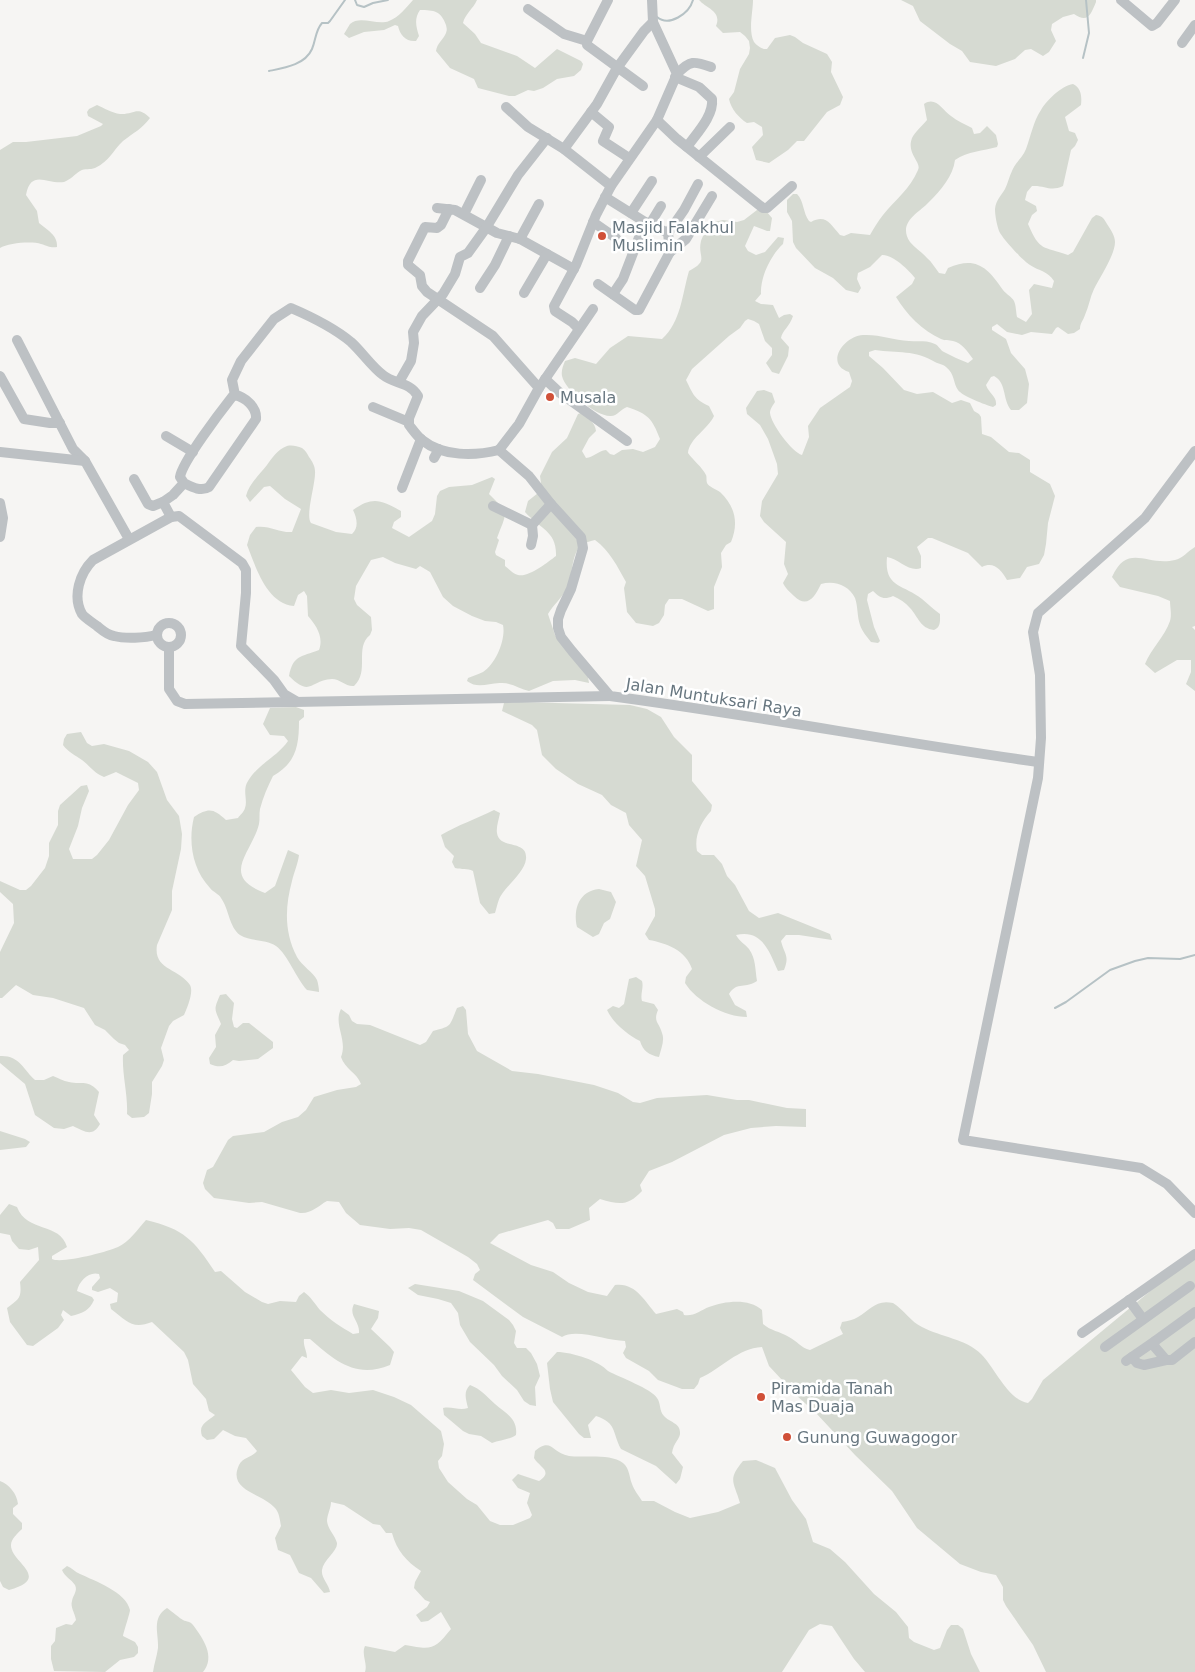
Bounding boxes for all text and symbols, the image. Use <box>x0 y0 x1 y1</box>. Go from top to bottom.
place label: Masjid Falakhul Muslimin <box>612 218 734 255</box>
marker: Masjid Falakhul Muslimin <box>596 230 608 242</box>
place label: Musala <box>560 388 616 407</box>
marker: Musala <box>544 391 556 403</box>
street label: Jalan Muntuksari Raya <box>624 674 803 721</box>
place label: Piramida Tanah Mas Duaja <box>771 1379 893 1416</box>
marker: Piramida Tanah Mas Duaja <box>755 1391 767 1403</box>
place label: Gunung Guwagogor <box>797 1428 958 1447</box>
marker: Gunung Guwagogor <box>781 1431 793 1443</box>

